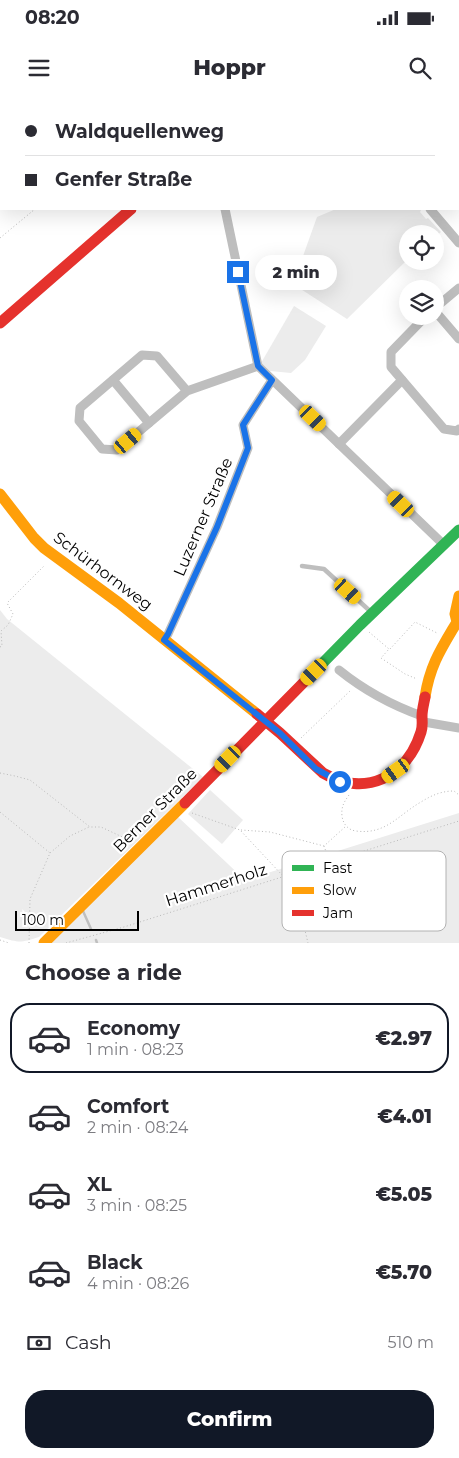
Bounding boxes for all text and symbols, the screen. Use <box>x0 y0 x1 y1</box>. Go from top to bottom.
text: 08:20 <box>25 6 80 29</box>
icon: menu <box>25 54 53 82</box>
text: Hoppr <box>193 54 266 81</box>
icon: search <box>406 54 434 82</box>
text: Waldquellenweg <box>55 120 224 143</box>
text: Genfer Straße <box>55 168 192 191</box>
map controls <box>399 225 444 325</box>
button: locate <box>399 225 444 270</box>
callout: 2 min <box>256 254 338 290</box>
route end <box>227 261 249 283</box>
text: 2 min <box>272 263 320 282</box>
button: layers <box>399 280 444 325</box>
car <box>296 402 329 434</box>
car <box>111 426 144 456</box>
street label: Luzerner Straße <box>169 455 237 579</box>
car <box>384 488 417 520</box>
street label: Schürhornweg <box>50 528 156 614</box>
car <box>331 575 364 607</box>
car <box>298 656 329 688</box>
car <box>212 743 243 775</box>
car <box>379 756 412 786</box>
street label: Berner Straße <box>109 764 201 856</box>
route start <box>329 771 351 793</box>
legend <box>282 851 446 931</box>
text: Fast <box>323 859 353 877</box>
street label: Hammerholz <box>163 860 269 910</box>
text: Slow <box>323 881 357 899</box>
text: Jam <box>322 904 353 922</box>
scale bar <box>15 908 139 931</box>
text: 100 m <box>22 911 64 929</box>
text: Choose a ride <box>25 959 182 986</box>
icon: car <box>27 1016 72 1061</box>
text: Economy <box>87 1017 180 1040</box>
text: €2.97 <box>375 1027 432 1050</box>
text: 1 min · 08:23 <box>87 1040 184 1059</box>
icon: car <box>27 1094 72 1139</box>
text: Comfort <box>87 1095 169 1118</box>
text: €4.01 <box>377 1105 432 1128</box>
text: 2 min · 08:24 <box>87 1118 188 1137</box>
icon: car <box>27 1172 72 1217</box>
text: XL <box>87 1173 112 1196</box>
text: €5.05 <box>375 1183 432 1206</box>
text: 3 min · 08:25 <box>87 1196 187 1215</box>
icon: car <box>27 1250 72 1295</box>
text: Black <box>87 1251 143 1274</box>
text: €5.70 <box>375 1261 432 1284</box>
text: 4 min · 08:26 <box>87 1274 189 1293</box>
icon: cash <box>25 1329 53 1357</box>
text: Cash <box>65 1331 112 1354</box>
text: 510 m <box>387 1333 434 1352</box>
button: Confirm <box>25 1390 434 1448</box>

